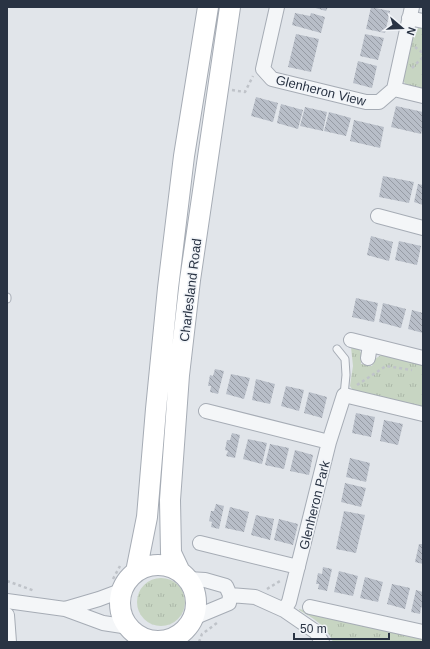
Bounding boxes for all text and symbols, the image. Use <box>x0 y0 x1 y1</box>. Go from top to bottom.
north arrow <box>382 8 422 48</box>
text: N <box>404 26 418 37</box>
street label: Glenheron View <box>274 72 368 109</box>
street label: Charlesland Road <box>177 237 204 343</box>
street label: Glenheron Park <box>296 459 333 551</box>
scale bar <box>294 615 389 641</box>
text: 50 m <box>300 622 327 636</box>

